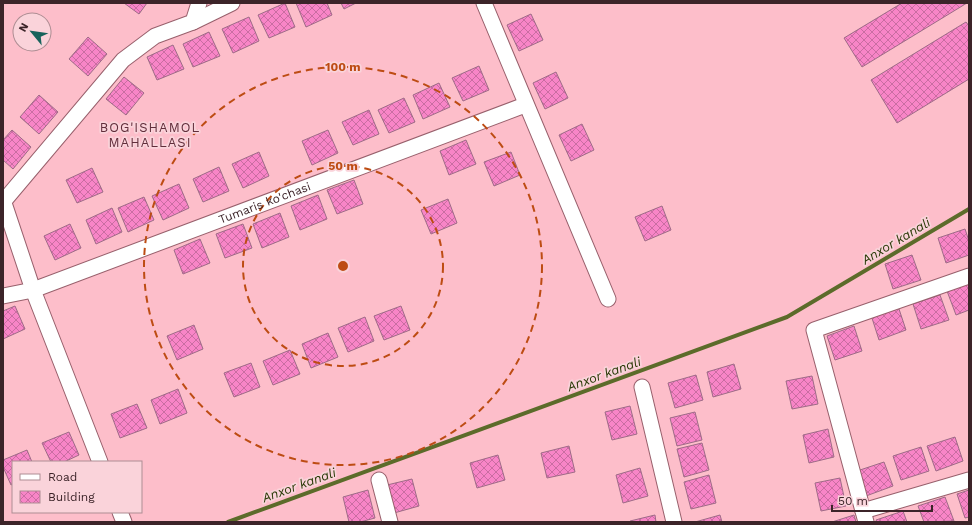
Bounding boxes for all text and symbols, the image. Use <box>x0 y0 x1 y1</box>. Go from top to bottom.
north arrow <box>12 12 52 52</box>
text: N <box>16 21 31 34</box>
text: 100 m <box>325 60 361 74</box>
district label: BOG'ISHAMOL MAHALLASI <box>100 120 200 150</box>
text: 50 m <box>328 159 358 173</box>
street label: Tumaris ko'chasi <box>217 179 313 227</box>
water label: Anxor kanali <box>858 214 934 268</box>
centre of rings <box>336 259 350 273</box>
water label: Anxor kanali <box>564 354 644 395</box>
legend <box>12 461 142 513</box>
water label: Anxor kanali <box>259 465 339 506</box>
text: Road <box>48 470 77 484</box>
scale bar <box>832 487 932 513</box>
text: Building <box>48 490 95 504</box>
text: 50 m <box>838 494 868 508</box>

